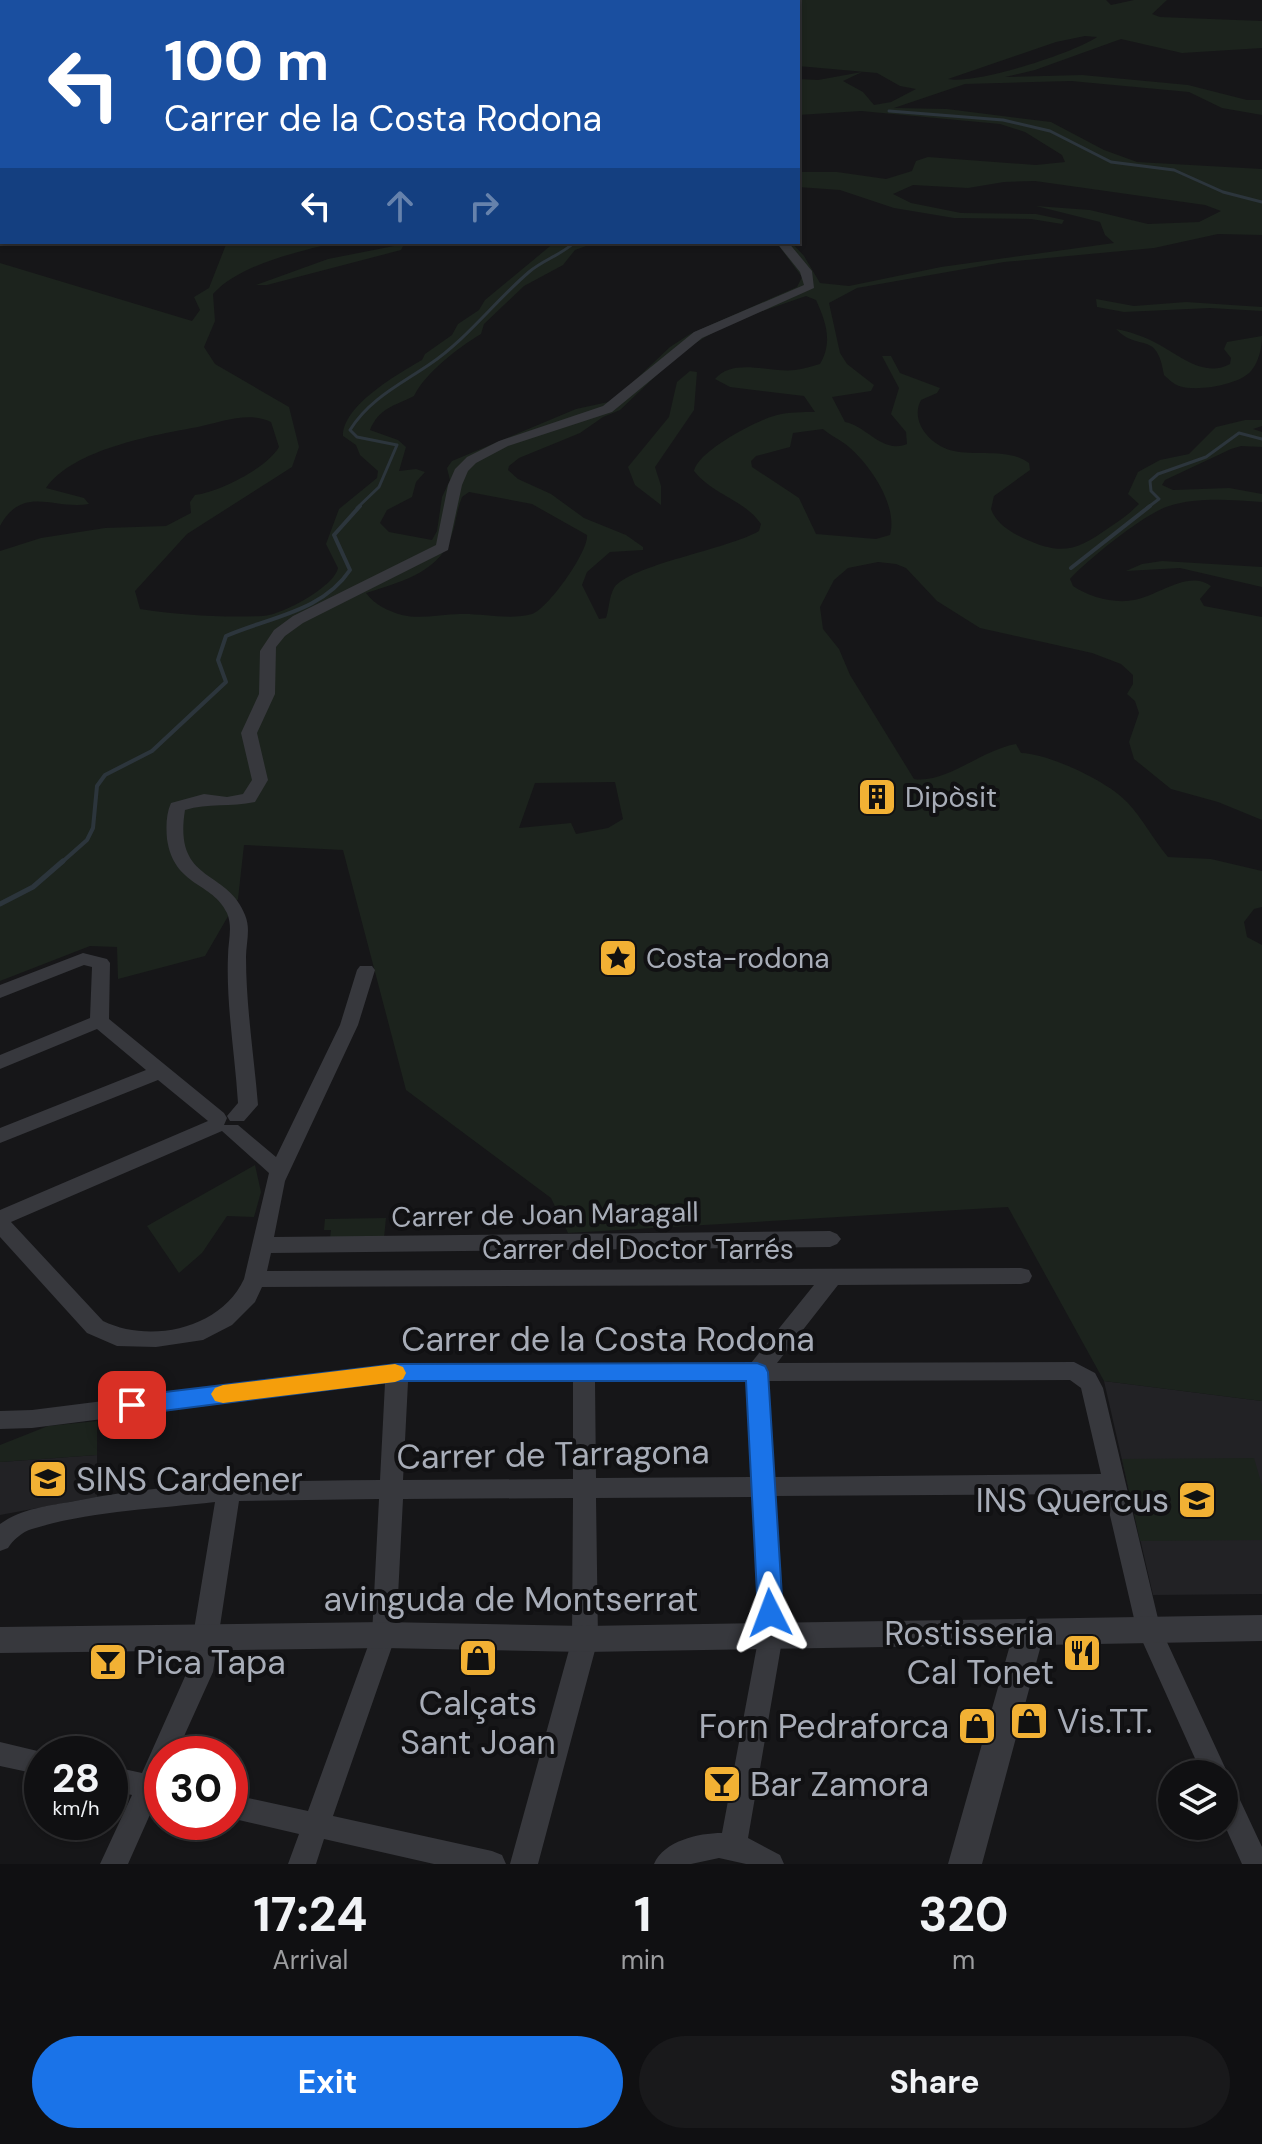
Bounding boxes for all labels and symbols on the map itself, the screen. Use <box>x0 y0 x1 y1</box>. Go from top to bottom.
building icon: Dipòsit <box>856 776 898 818</box>
place label: Dipòsit <box>905 779 997 816</box>
place icon: Costa-rodona <box>597 937 639 979</box>
place label: Costa-rodona <box>646 940 829 977</box>
street label: Carrer de Joan Maragall <box>391 1193 699 1236</box>
street label: Carrer del Doctor Tarrés <box>482 1231 794 1268</box>
street label: Carrer de la Costa Rodona <box>401 1317 815 1362</box>
pin <box>98 1371 166 1439</box>
street label: Carrer de Tarragona <box>396 1429 710 1480</box>
place label: SINS Cardener <box>76 1457 303 1502</box>
school or university icon: SINS Cardener <box>27 1458 69 1500</box>
place label: INS Quercus <box>976 1478 1169 1523</box>
school or university icon: INS Quercus <box>1176 1479 1218 1521</box>
position arrow <box>728 1571 812 1655</box>
street label: avinguda de Montserrat <box>324 1577 698 1622</box>
place label: Rostisseria Cal Tonet <box>884 1611 1054 1695</box>
restaurant icon: Rostisseria Cal Tonet <box>1061 1632 1103 1674</box>
shop icon: Calçats Sant Joan <box>457 1637 499 1679</box>
place label: Pica Tapa <box>136 1640 286 1685</box>
bar icon: Pica Tapa <box>87 1641 129 1683</box>
place label: Calçats Sant Joan <box>400 1681 556 1765</box>
place label: Vis.T.T. <box>1057 1699 1152 1744</box>
shop icon: Vis.T.T. <box>1008 1700 1050 1742</box>
place label: Forn Pedraforca <box>699 1704 949 1749</box>
shop icon: Forn Pedraforca <box>956 1705 998 1747</box>
speed limit sign: 30 <box>144 1736 248 1840</box>
place label: Bar Zamora <box>750 1762 929 1807</box>
bar icon: Bar Zamora <box>701 1763 743 1805</box>

